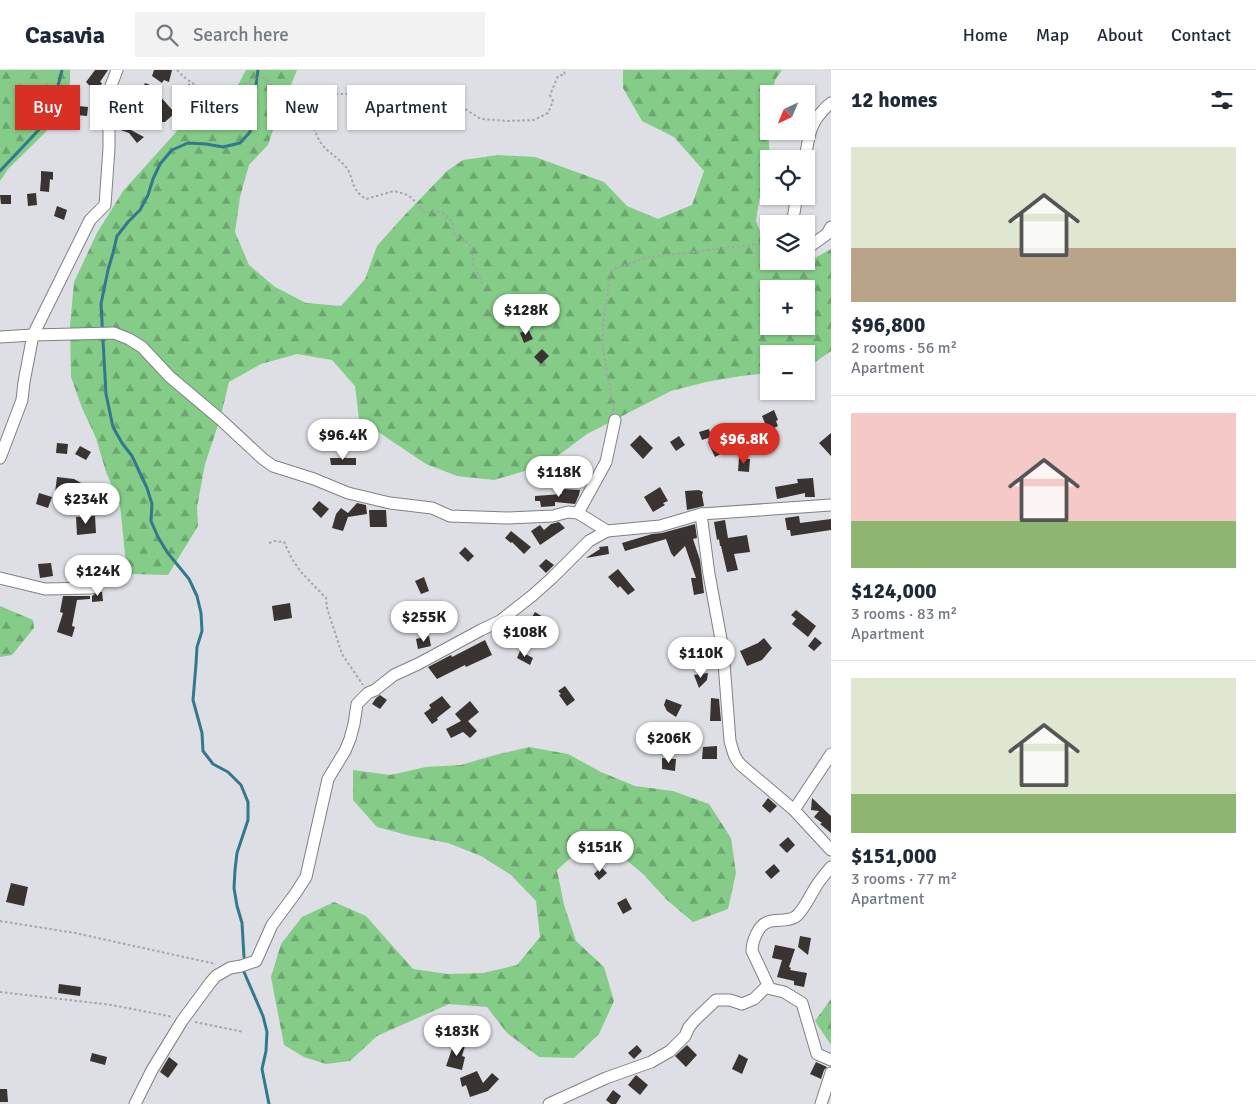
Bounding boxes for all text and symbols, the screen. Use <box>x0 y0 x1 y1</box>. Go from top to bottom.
search box <box>135 12 485 57</box>
text: Casavia <box>25 20 105 50</box>
icon: search <box>153 21 181 49</box>
text: Search here <box>193 23 289 47</box>
text: Home <box>963 24 1008 46</box>
text: Map <box>1036 24 1069 46</box>
text: About <box>1097 24 1143 46</box>
text: Contact <box>1171 24 1231 46</box>
chip: Buy <box>15 85 80 130</box>
chip: Rent <box>90 85 162 130</box>
chip: Filters <box>172 85 257 130</box>
chip: New <box>267 85 337 130</box>
chip: Apartment <box>347 85 465 130</box>
north arrow <box>760 85 815 140</box>
map controls <box>760 85 815 400</box>
icon: filters <box>1208 86 1236 114</box>
text: 12 homes <box>851 87 937 113</box>
button: locate <box>760 150 815 205</box>
icon: home <box>999 180 1089 270</box>
button: layers <box>760 215 815 270</box>
button: + <box>760 280 815 335</box>
pin: $128K <box>491 294 561 336</box>
text: $128K <box>504 300 548 320</box>
text: $96,800 <box>851 312 925 338</box>
text: 2 rooms · 56 m² <box>851 338 957 358</box>
button: − <box>760 345 815 400</box>
text: Apartment <box>851 358 924 378</box>
pin: $96.4K <box>302 418 384 461</box>
pin: $96.8K <box>703 422 785 465</box>
text: $96.4K <box>318 425 368 445</box>
text: $96.8K <box>719 429 769 449</box>
icon: home <box>999 445 1089 535</box>
pin: $118K <box>524 456 594 498</box>
text: $118K <box>537 462 581 482</box>
pin: $234K <box>51 482 121 525</box>
text: $234K <box>64 489 108 509</box>
pin: $124K <box>63 554 133 597</box>
text: $124K <box>76 561 120 581</box>
text: $124,000 <box>851 578 937 604</box>
pin: $255K <box>389 600 459 643</box>
text: 3 rooms · 83 m² <box>851 604 957 624</box>
text: $255K <box>402 607 446 627</box>
pin: $108K <box>490 616 560 658</box>
text: $108K <box>503 622 547 642</box>
text: Apartment <box>851 624 924 644</box>
pin: $110K <box>666 636 736 679</box>
text: $110K <box>679 643 723 663</box>
icon: home <box>999 710 1089 800</box>
pin: $206K <box>634 722 704 764</box>
text: $206K <box>647 728 691 748</box>
pin: $151K <box>565 830 635 873</box>
text: $151K <box>578 837 622 857</box>
text: $151,000 <box>851 843 937 869</box>
text: 3 rooms · 77 m² <box>851 869 957 889</box>
text: Apartment <box>851 889 924 909</box>
pin: $183K <box>422 1014 492 1057</box>
text: $183K <box>435 1021 479 1041</box>

